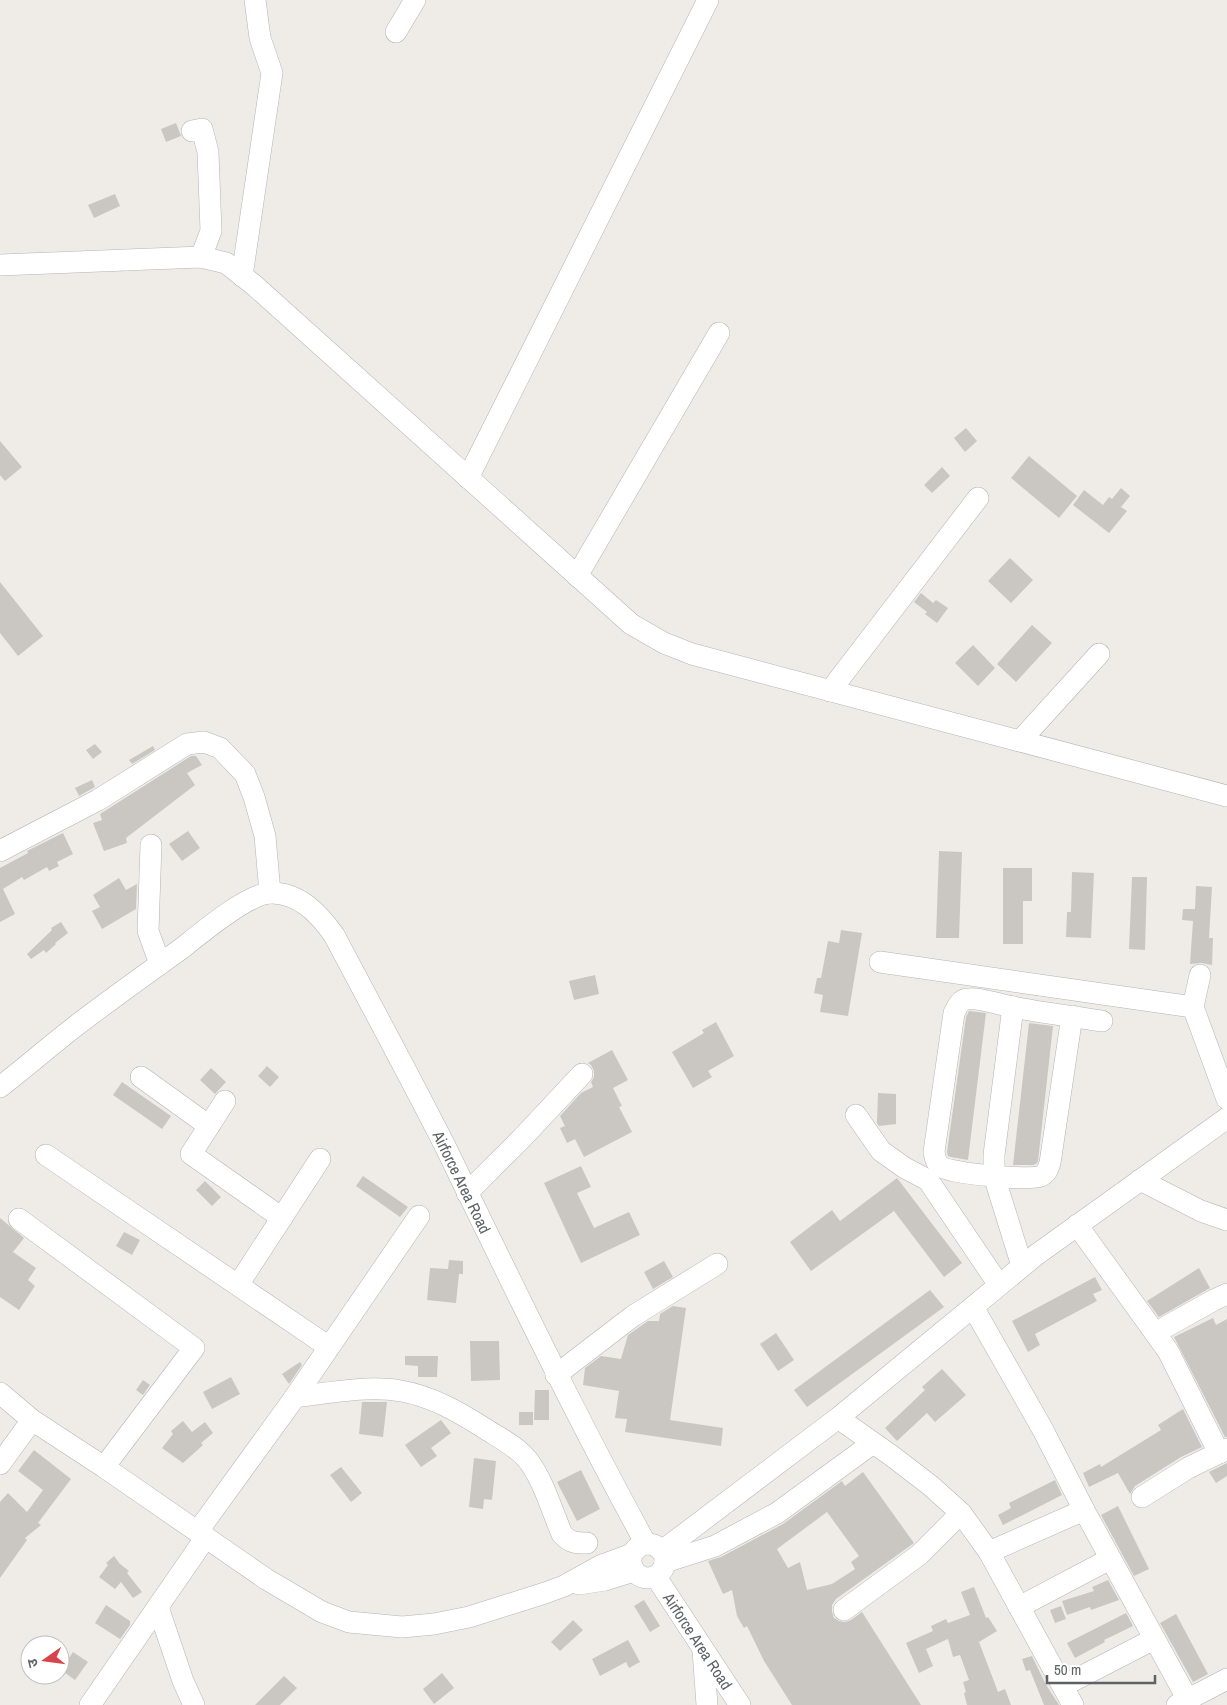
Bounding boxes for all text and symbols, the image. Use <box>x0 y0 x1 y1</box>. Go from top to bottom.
street label: Airforce Area Road <box>427 1126 496 1237</box>
street label: Airforce Area Road <box>658 1587 738 1694</box>
north arrow <box>20 1635 70 1685</box>
scale bar <box>1047 1652 1154 1684</box>
text: उ <box>22 1656 42 1669</box>
text: 50 m <box>1054 1659 1081 1680</box>

